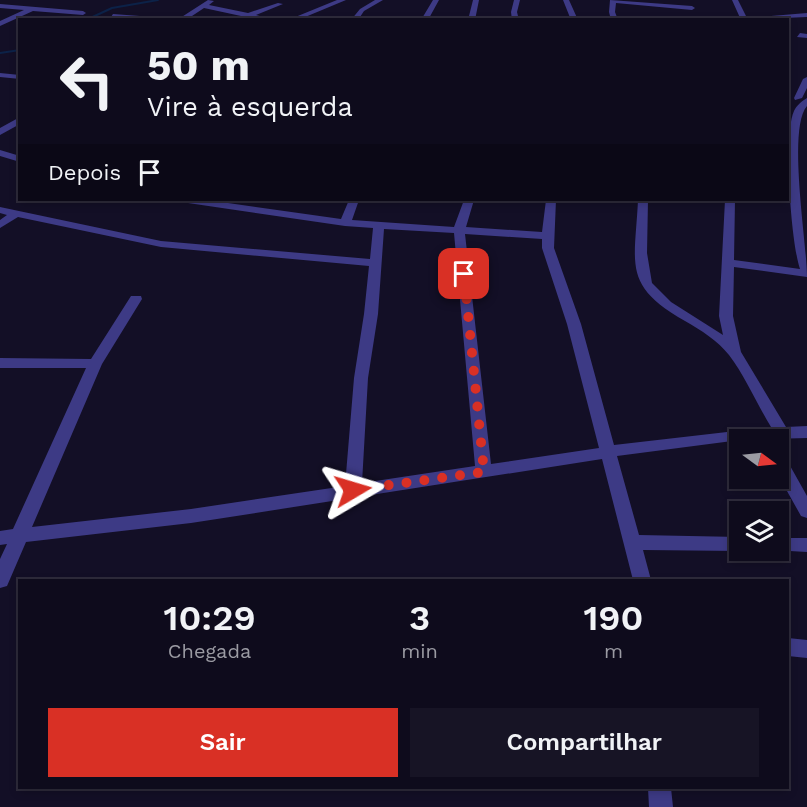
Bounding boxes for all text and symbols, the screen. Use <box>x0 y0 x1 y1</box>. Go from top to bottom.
text: 50 m <box>147 41 250 90</box>
icon: left <box>48 42 126 120</box>
text: Vire à esquerda <box>147 91 353 123</box>
icon: arrive <box>133 156 166 189</box>
text: Depois <box>48 160 121 185</box>
pin <box>438 248 489 299</box>
icon: arrive <box>447 257 480 290</box>
north arrow <box>729 429 789 489</box>
map controls <box>729 429 789 561</box>
position arrow <box>321 458 385 522</box>
button: layers <box>729 501 789 561</box>
text: 10:29 <box>163 597 256 639</box>
text: 3 <box>409 597 430 639</box>
text: 190 <box>583 597 643 639</box>
text: Chegada <box>168 639 251 663</box>
text: min <box>401 639 438 663</box>
text: m <box>604 639 623 663</box>
button: Sair <box>48 708 398 777</box>
button: Compartilhar <box>410 708 759 777</box>

